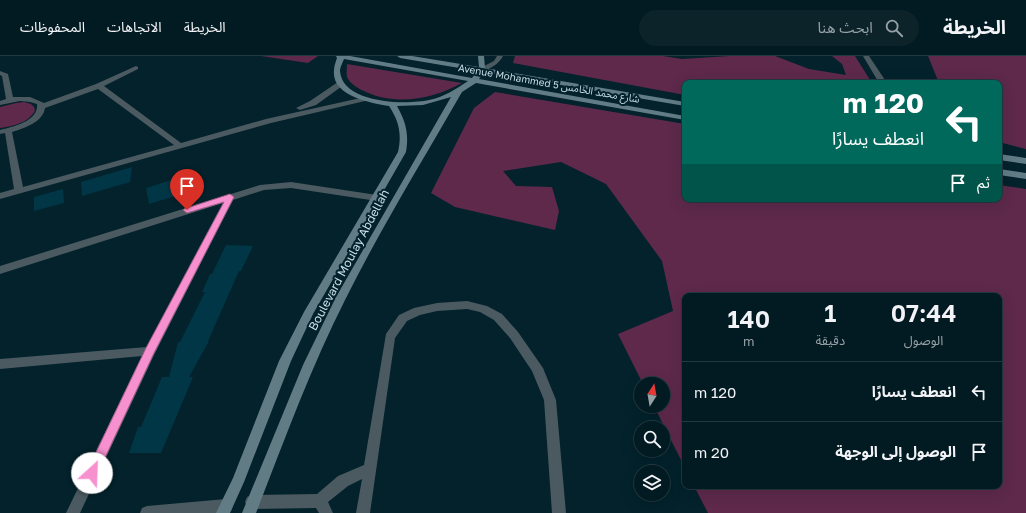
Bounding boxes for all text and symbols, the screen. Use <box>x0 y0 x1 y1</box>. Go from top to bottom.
search box <box>639 10 919 46</box>
text: الخريطة <box>943 15 1006 38</box>
icon: search <box>883 17 905 39</box>
text: المحفوظات <box>20 18 85 35</box>
text: الاتجاهات <box>107 18 162 35</box>
text: الخريطة <box>184 18 226 35</box>
text: ابحث هنا <box>817 18 873 36</box>
street label: Avenue Mohammed 5 شارع محمد الخامس <box>457 61 641 107</box>
text: 120 m <box>843 86 924 119</box>
icon: left <box>938 96 990 148</box>
text: انعطف يسارًا <box>832 127 924 149</box>
pin <box>170 169 204 210</box>
icon: arrive <box>947 172 969 194</box>
text: ثم <box>977 173 990 191</box>
icon: arrive <box>176 175 198 197</box>
street label: Boulevard Moulay Abdellah <box>305 187 392 333</box>
text: 1 <box>824 298 836 327</box>
text: 07:44 <box>891 298 957 327</box>
text: 140 <box>728 304 770 333</box>
text: دقيقة <box>816 332 845 348</box>
text: الوصول <box>904 332 943 348</box>
text: m <box>743 333 755 349</box>
north arrow <box>634 377 670 413</box>
map controls <box>634 377 670 501</box>
icon: left <box>968 381 990 403</box>
text: انعطف يسارًا <box>872 382 956 400</box>
text: 120 m <box>694 383 736 401</box>
button: search <box>634 421 670 457</box>
icon: arrive <box>968 441 990 463</box>
text: الوصول إلى الوجهة <box>835 442 956 460</box>
text: 20 m <box>694 443 729 461</box>
position arrow <box>71 452 113 494</box>
button: layers <box>634 465 670 501</box>

